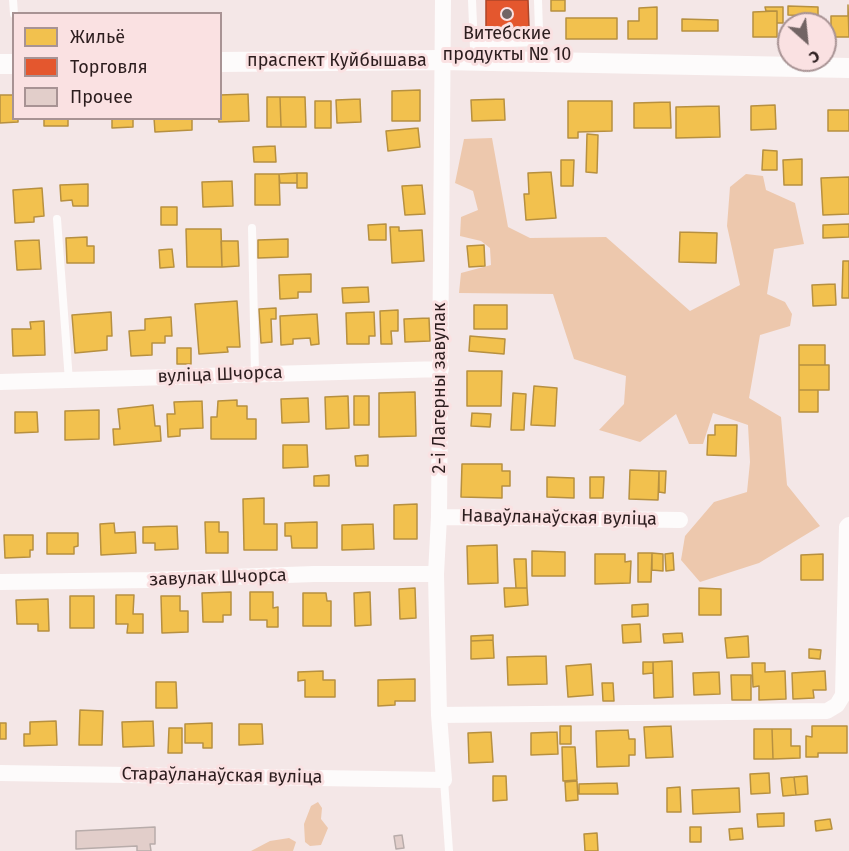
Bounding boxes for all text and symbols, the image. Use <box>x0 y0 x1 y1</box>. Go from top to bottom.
marker: Витебские продукты № 10 <box>500 7 514 21</box>
legend <box>12 12 222 120</box>
north arrow <box>777 12 837 72</box>
place label: Витебские продукты № 10 <box>443 23 571 66</box>
text: Жильё <box>70 26 125 48</box>
text: С <box>806 46 823 67</box>
street label: праспект Куйбышава <box>247 50 427 72</box>
text: Торговля <box>70 56 148 78</box>
text: Прочее <box>70 86 133 108</box>
street label: 2-і Лагерны завулак <box>429 303 451 473</box>
street label: вуліца Шчорса <box>157 362 283 388</box>
street label: Наваўланаўская вуліца <box>461 505 657 531</box>
street label: завулак Шчорса <box>149 565 287 591</box>
street label: Стараўланаўская вуліца <box>121 763 323 789</box>

